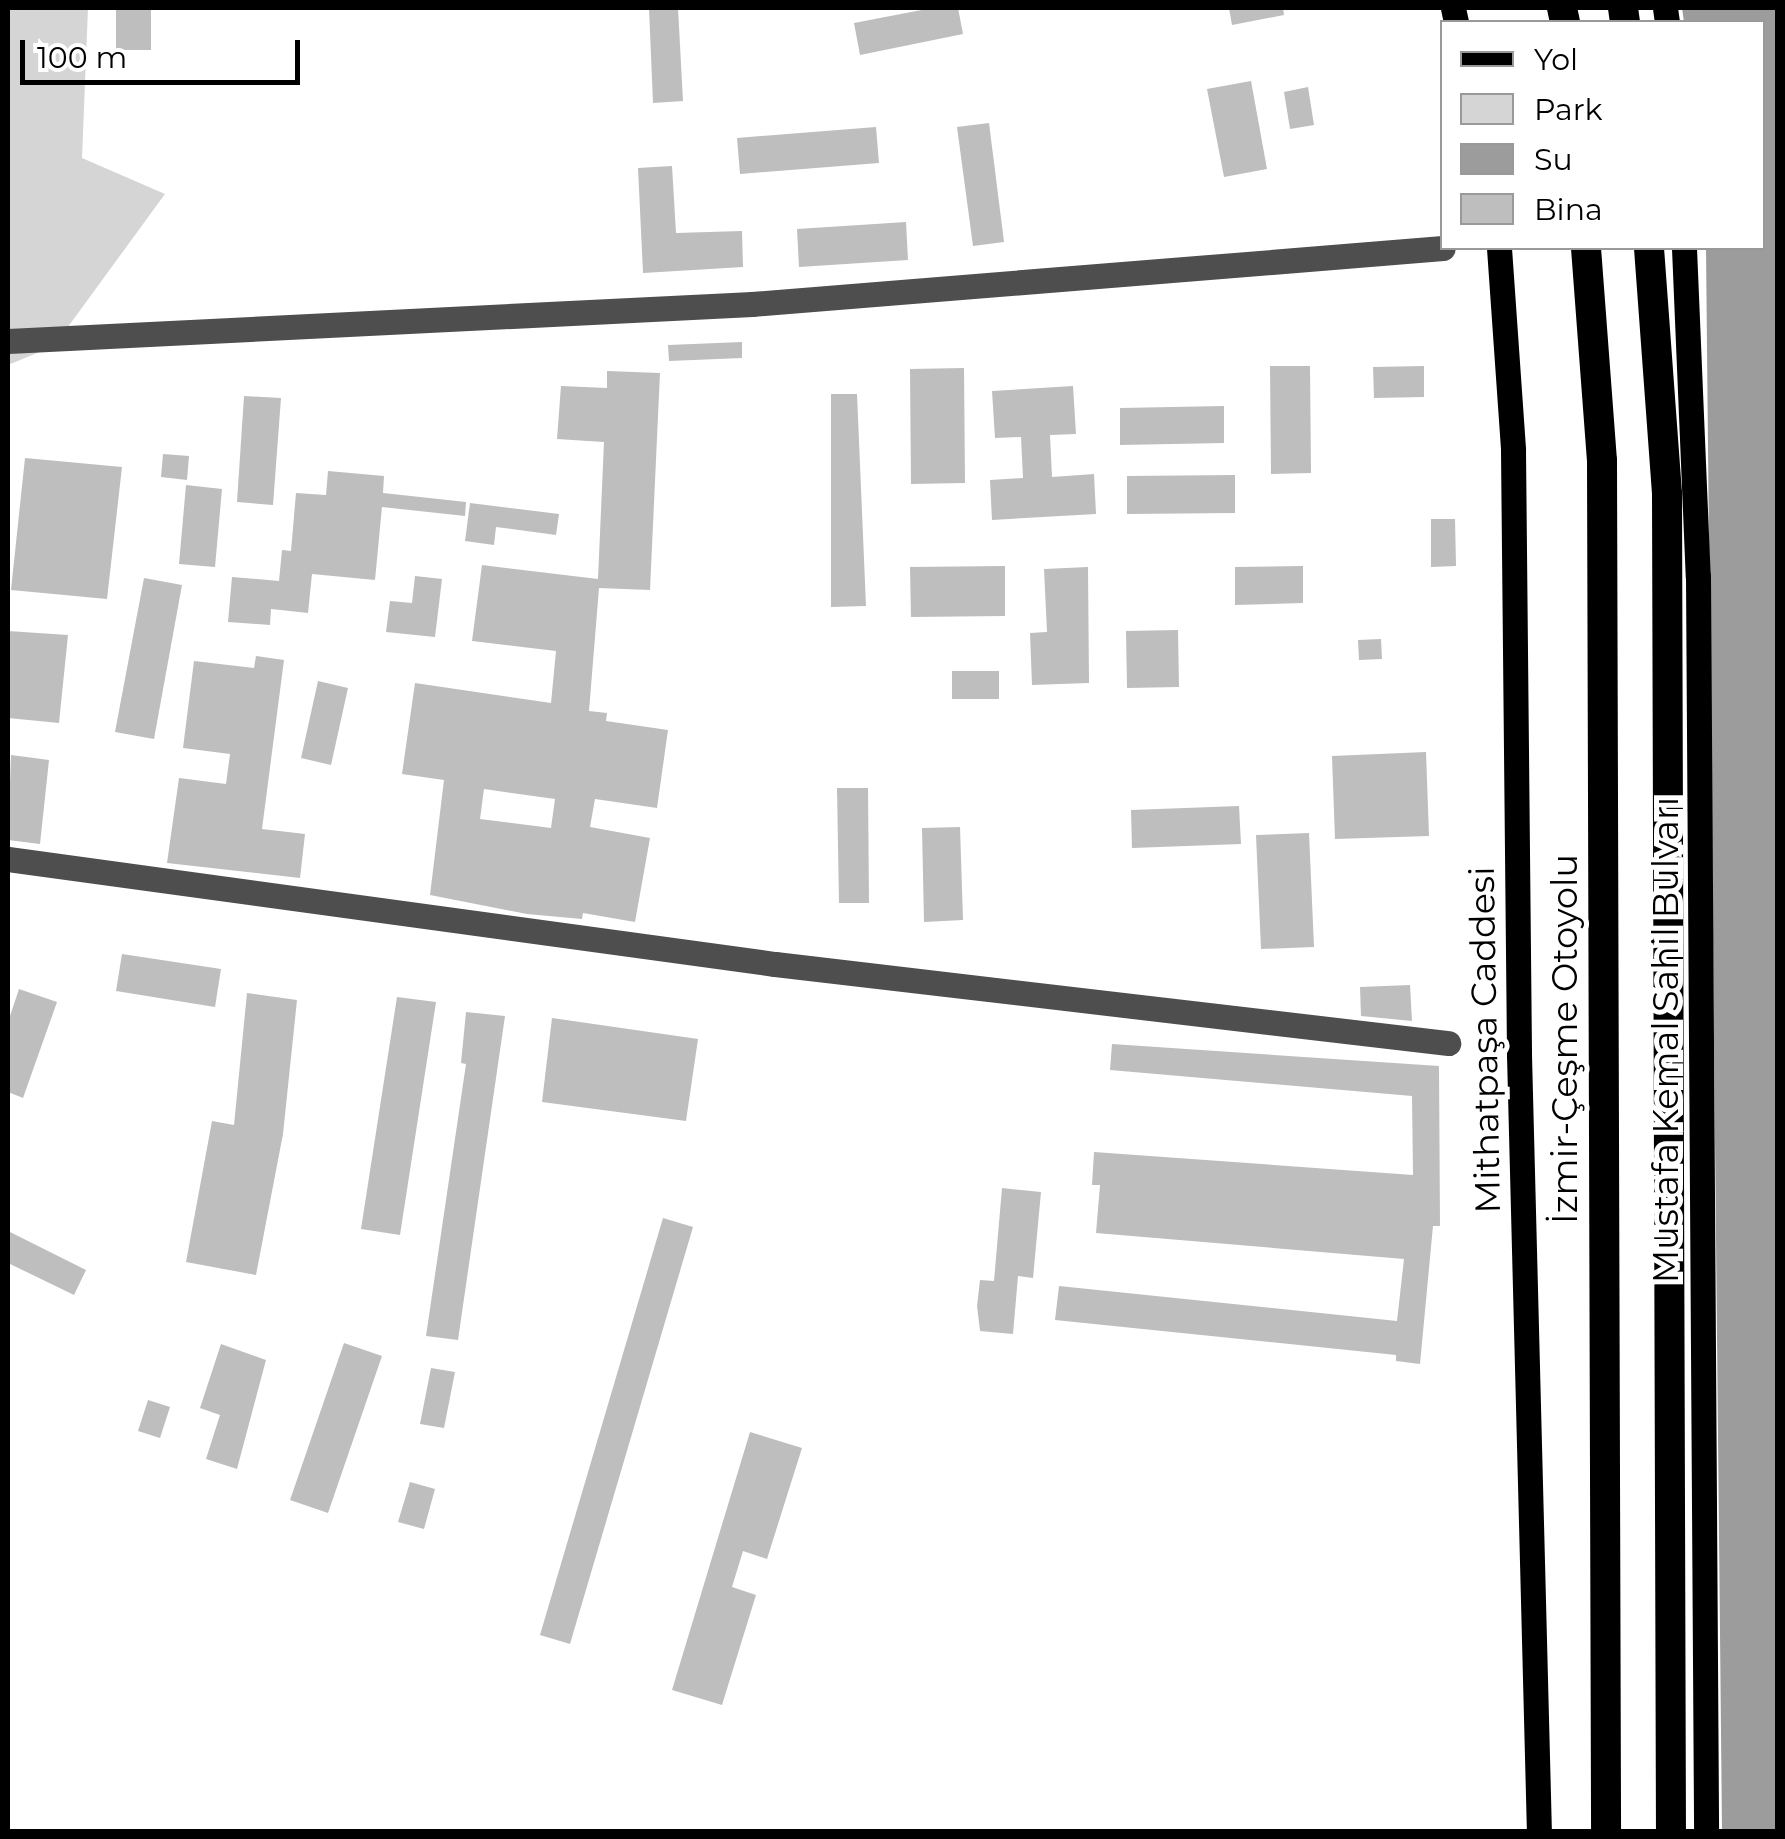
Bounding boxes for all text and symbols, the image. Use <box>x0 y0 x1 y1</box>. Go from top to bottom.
scale bar <box>25 20 305 82</box>
legend <box>1440 20 1765 250</box>
text: 100 m <box>37 39 127 76</box>
text: Yol <box>1534 41 1578 78</box>
text: Park <box>1534 91 1603 128</box>
text: Su <box>1534 141 1573 178</box>
text: Bina <box>1534 191 1603 228</box>
street label: Mustafa Kemal Sahil Bulvarı <box>1645 797 1687 1283</box>
street label: İzmir-Çeşme Otoyolu <box>1544 854 1586 1224</box>
street label: Mithatpaşa Caddesi <box>1461 866 1509 1214</box>

